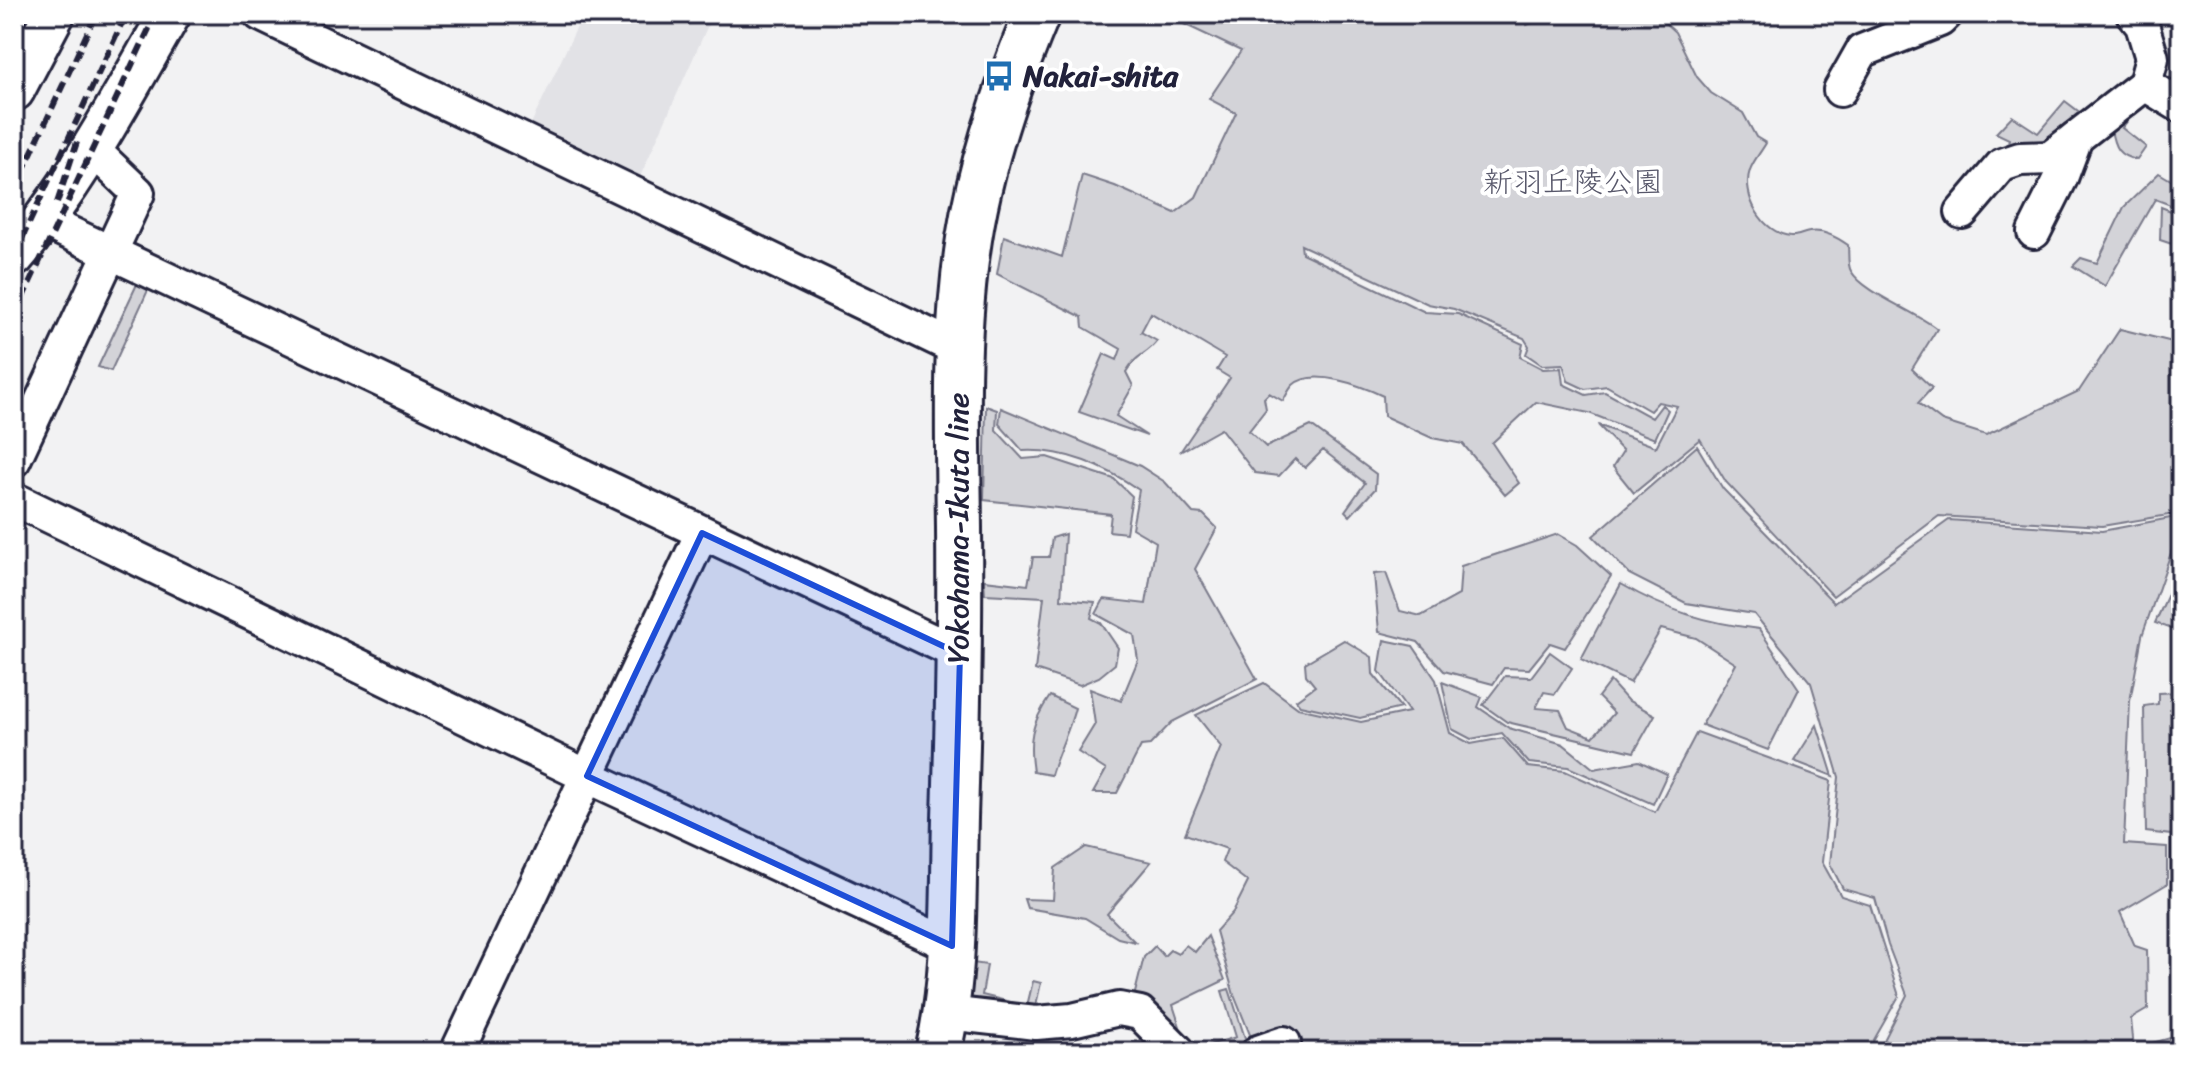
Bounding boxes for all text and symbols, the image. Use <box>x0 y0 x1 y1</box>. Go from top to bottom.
place label: Nakai-shita <box>1022 49 1179 103</box>
bus stop icon: Nakai-shita <box>982 59 1016 93</box>
park label: 新羽丘陵公園 <box>1483 155 1663 209</box>
street label: Yokohama-Ikuta line <box>931 393 985 663</box>

